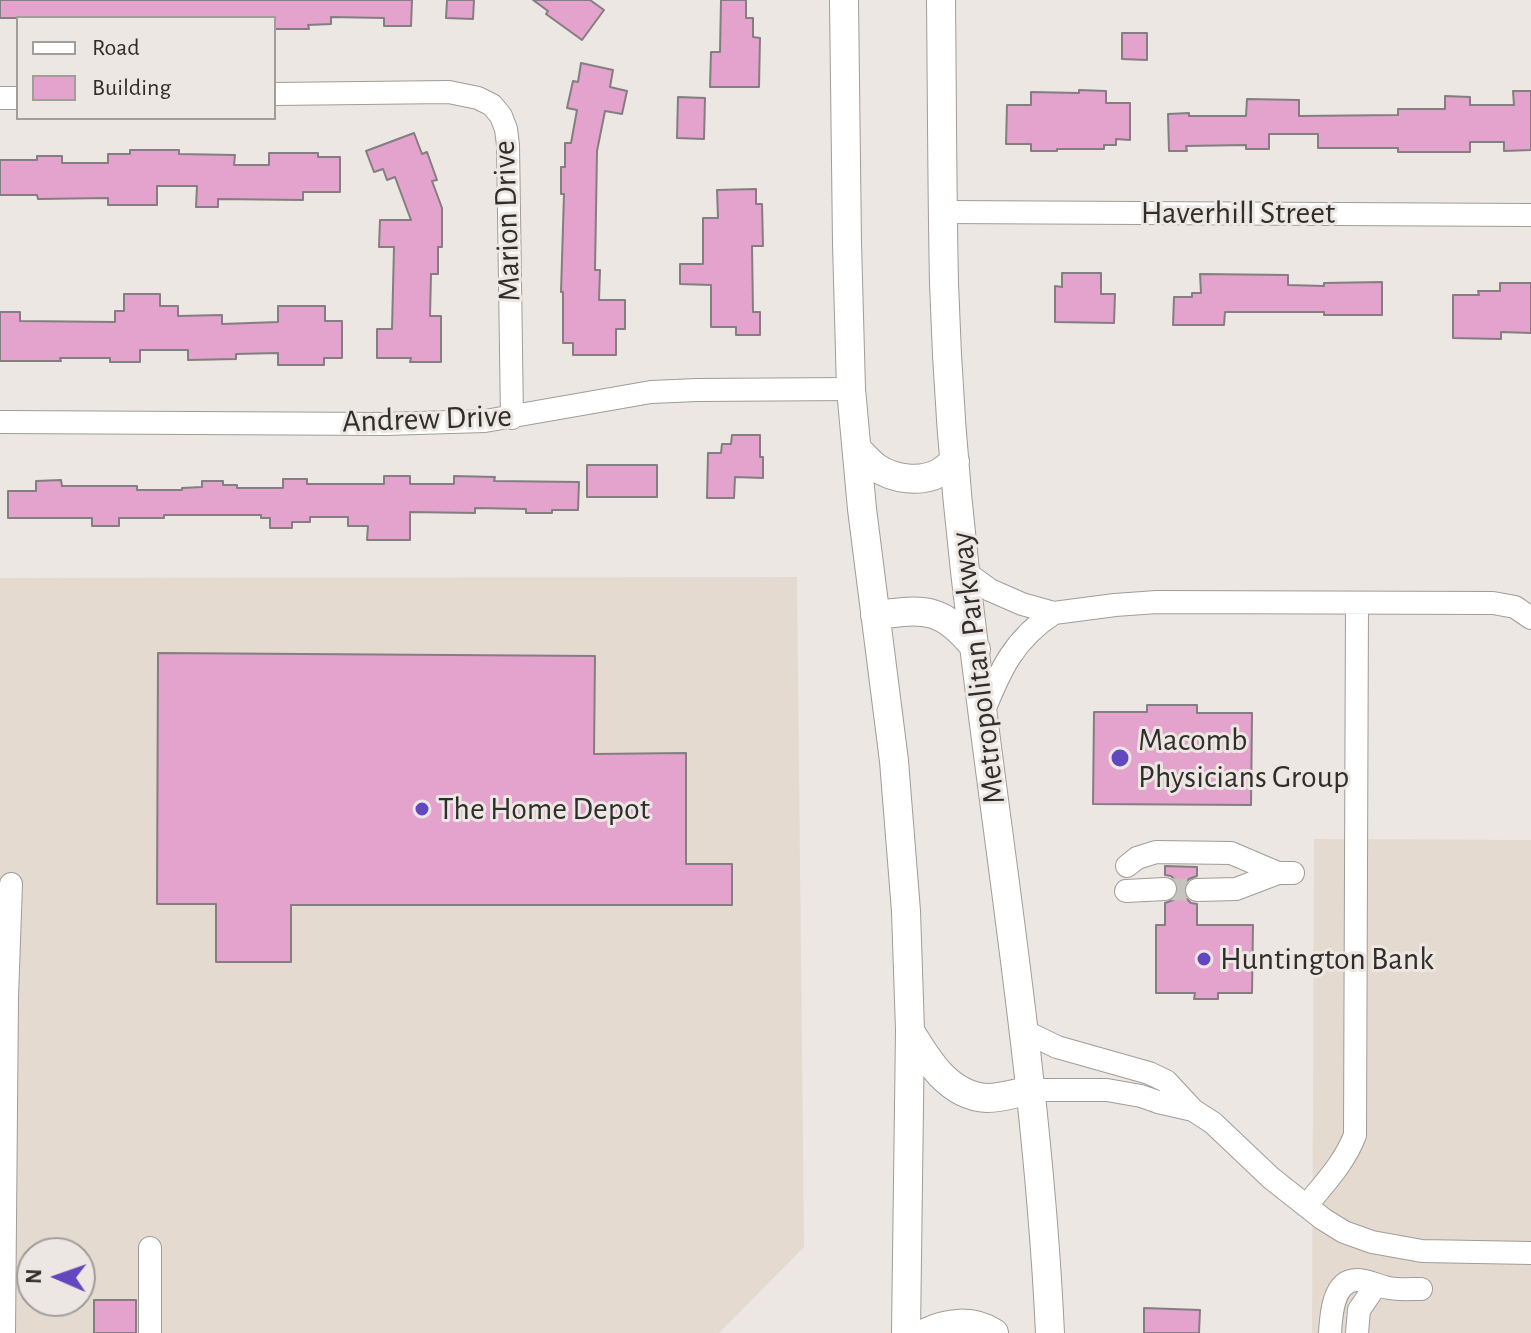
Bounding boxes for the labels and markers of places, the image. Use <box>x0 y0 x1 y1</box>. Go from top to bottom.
place label: Macomb Physicians Group <box>1138 721 1349 796</box>
marker: Macomb Physicians Group <box>1109 747 1131 769</box>
place label: The Home Depot <box>438 790 650 828</box>
marker: The Home Depot <box>413 800 431 818</box>
place label: Huntington Bank <box>1220 940 1434 978</box>
marker: Huntington Bank <box>1195 950 1213 968</box>

